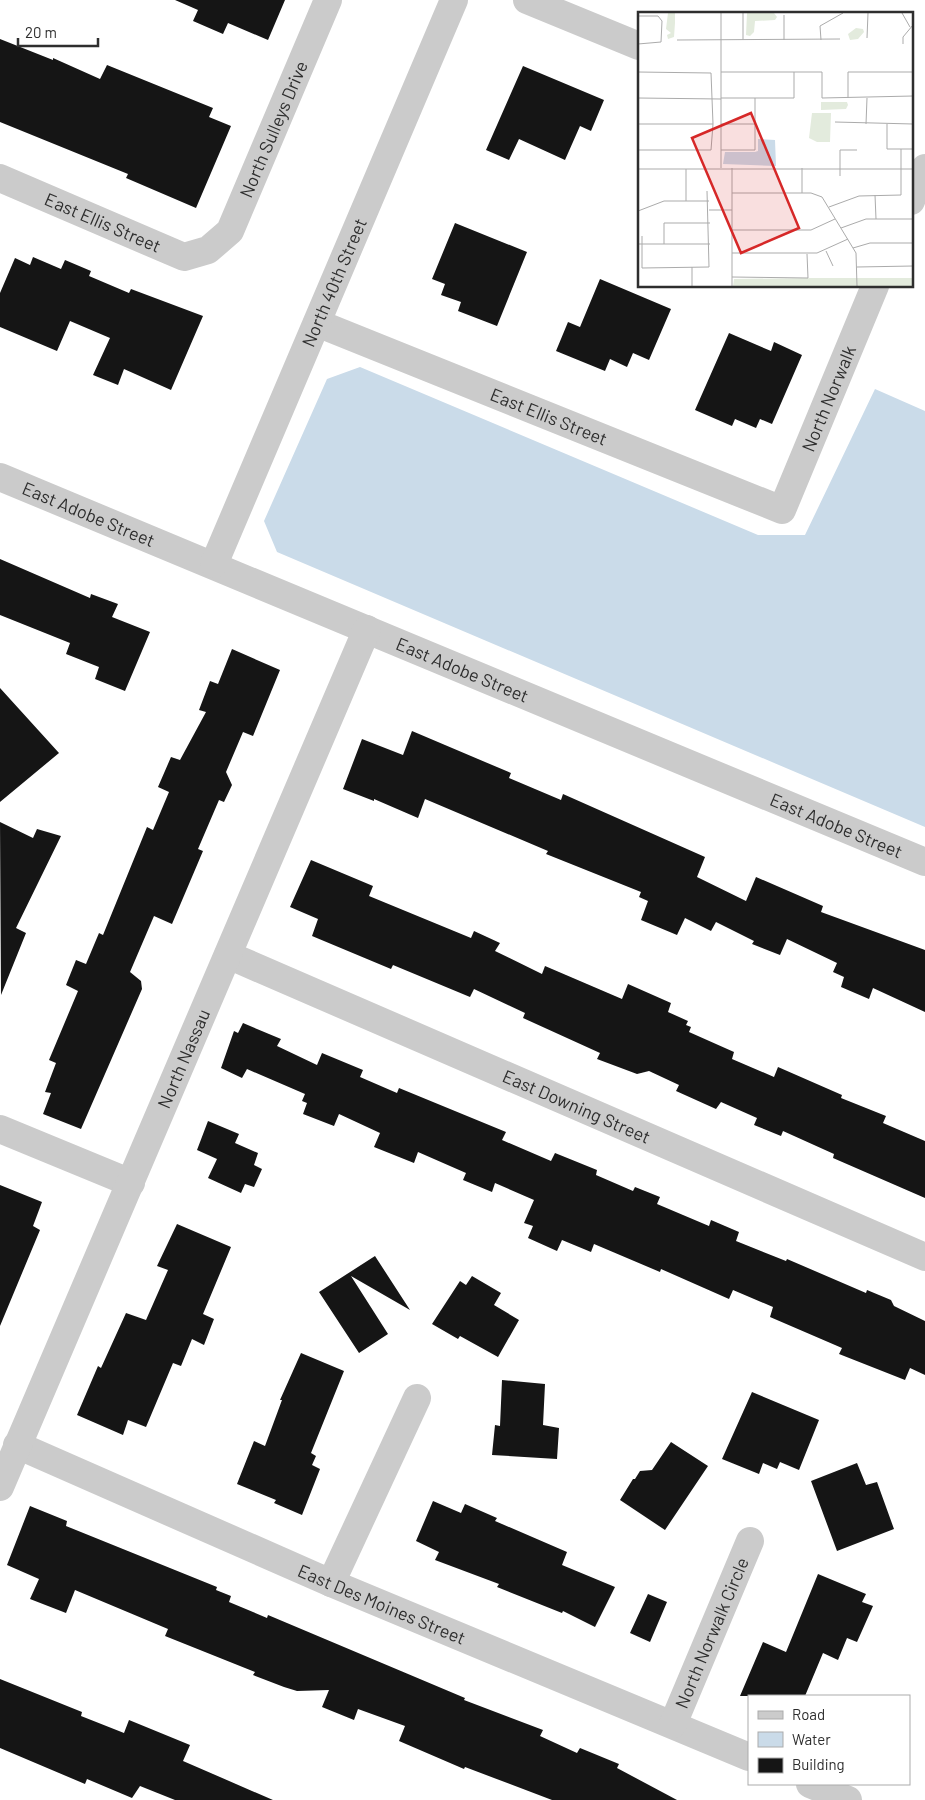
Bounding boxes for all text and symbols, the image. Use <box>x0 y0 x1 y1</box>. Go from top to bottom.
inset map <box>638 12 912 288</box>
scale bar <box>18 15 98 47</box>
text: 20 m <box>25 23 57 41</box>
street label: North Sulleys Drive <box>234 57 312 201</box>
street label: East Ellis Street <box>42 188 164 257</box>
street label: North 40th Street <box>297 215 371 350</box>
street label: North Norwalk <box>797 342 860 455</box>
street label: East Ellis Street <box>487 383 611 450</box>
street label: East Adobe Street <box>19 477 158 551</box>
street label: East Adobe Street <box>393 632 532 707</box>
street label: East Adobe Street <box>767 788 906 862</box>
street label: North Nassau <box>152 1006 214 1112</box>
street label: East Downing Street <box>499 1064 654 1148</box>
street label: North Norwalk Circle <box>670 1554 753 1712</box>
street label: East Des Moines Street <box>295 1559 469 1649</box>
legend <box>748 1695 910 1785</box>
text: Road <box>792 1705 825 1723</box>
text: Water <box>792 1730 831 1748</box>
text: Building <box>792 1755 845 1773</box>

